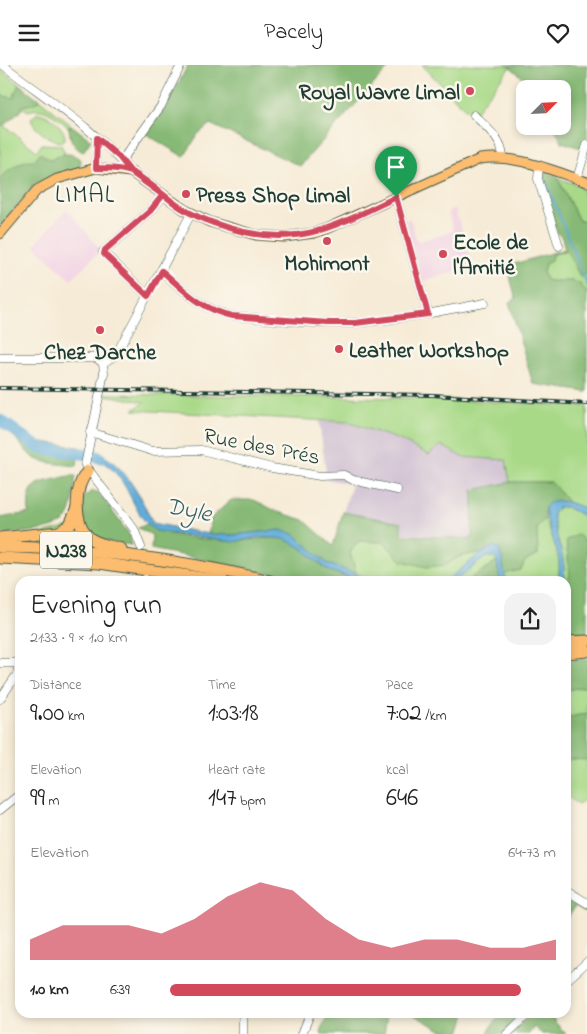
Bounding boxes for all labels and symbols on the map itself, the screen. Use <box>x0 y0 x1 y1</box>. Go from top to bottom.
place label: Royal Wavre Limal <box>299 78 460 111</box>
north arrow <box>516 80 571 135</box>
marker: Royal Wavre Limal <box>464 85 476 97</box>
pin <box>375 146 417 197</box>
district label: LIMAL <box>55 178 115 214</box>
place label: Press Shop Limal <box>196 181 351 213</box>
marker: Press Shop Limal <box>180 188 192 200</box>
place label: Ecole de l'Amitié <box>453 228 529 285</box>
marker: Mohimont <box>321 235 333 247</box>
marker: Ecole de l'Amitié <box>437 248 449 260</box>
place label: Mohimont <box>284 249 370 281</box>
marker: Chez Darche <box>94 324 106 336</box>
place label: Leather Workshop <box>349 336 509 368</box>
place label: Chez Darche <box>44 338 157 370</box>
marker: Leather Workshop <box>333 343 345 355</box>
street label: Rue des Prés <box>200 421 323 475</box>
water label: Dyle <box>163 490 216 533</box>
road number: N238 <box>40 531 92 569</box>

